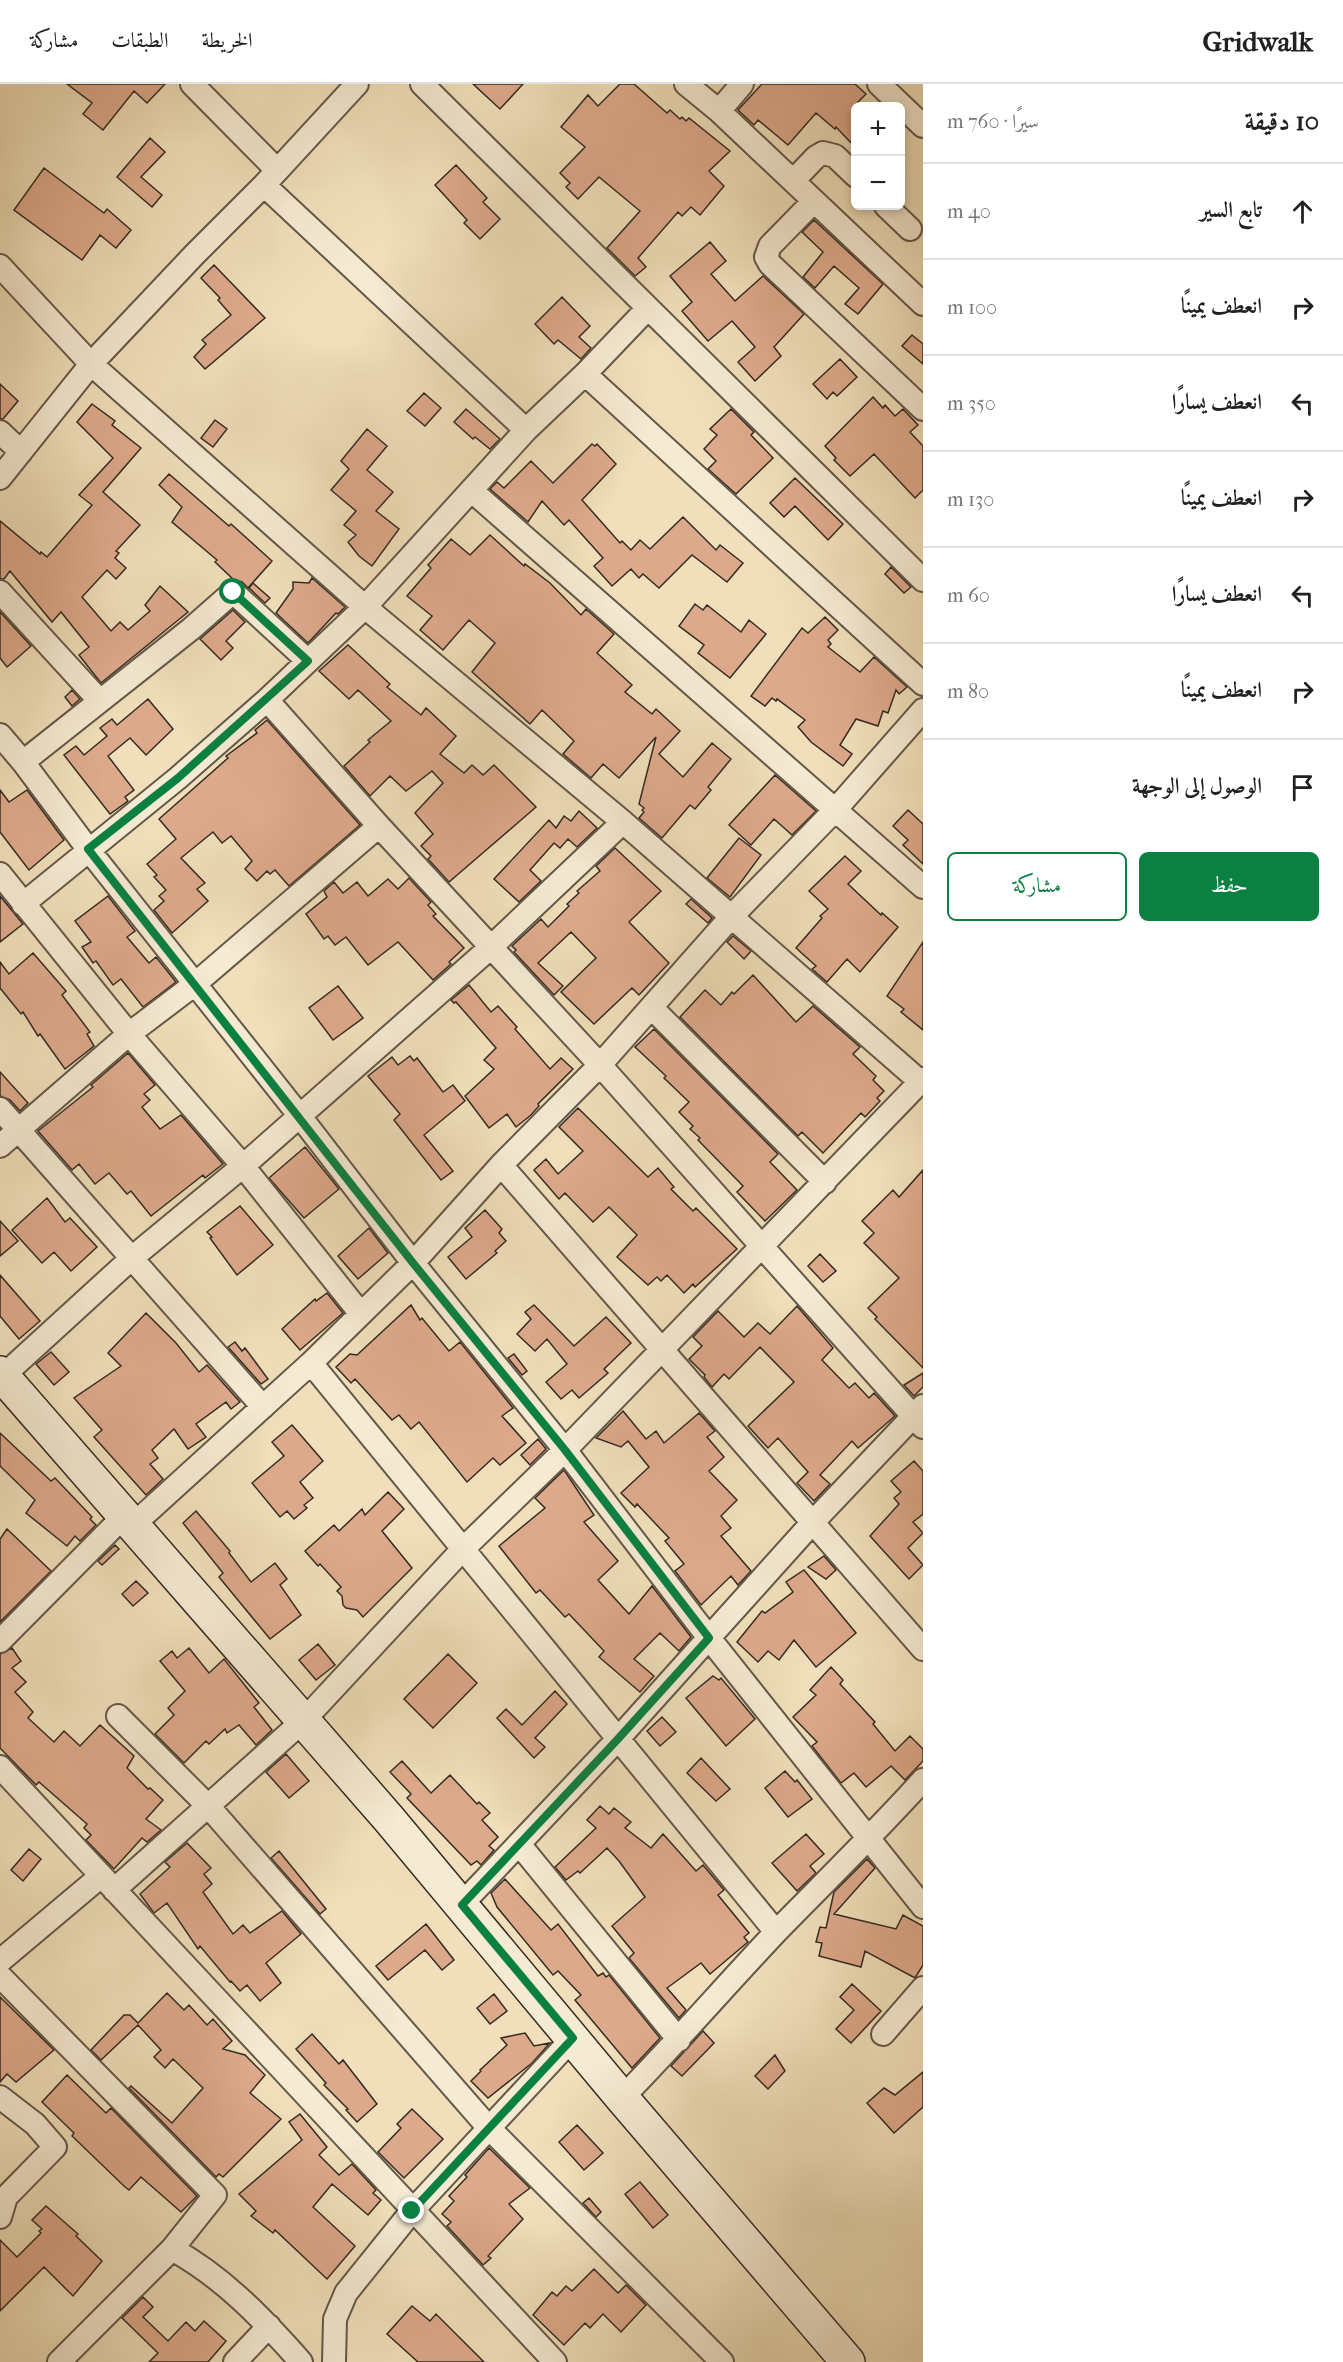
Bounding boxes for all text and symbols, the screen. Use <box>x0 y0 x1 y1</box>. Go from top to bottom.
text: Gridwalk <box>1202 25 1313 58</box>
text: مشاركة <box>30 28 78 52</box>
text: الطبقات <box>111 28 168 52</box>
text: الخريطة <box>201 28 253 52</box>
map controls <box>851 102 905 210</box>
button: + <box>851 102 905 156</box>
text: 10 دقيقة <box>1245 106 1319 137</box>
text: سيرًا · 760 m <box>947 110 1039 133</box>
button: − <box>851 156 905 210</box>
icon: ahead <box>1286 195 1319 228</box>
text: تابع السير <box>1200 197 1262 223</box>
text: 40 m <box>947 200 991 223</box>
icon: right <box>1286 291 1319 324</box>
text: انعطف يمينًا <box>1181 293 1262 319</box>
text: 100 m <box>947 296 997 319</box>
icon: left <box>1286 387 1319 420</box>
text: انعطف يسارًا <box>1172 389 1262 415</box>
text: 350 m <box>947 392 996 415</box>
icon: right <box>1286 483 1319 516</box>
text: انعطف يمينًا <box>1181 485 1262 511</box>
text: 130 m <box>947 488 994 511</box>
route start <box>219 578 245 604</box>
icon: left <box>1286 579 1319 612</box>
text: انعطف يسارًا <box>1172 581 1262 607</box>
text: 60 m <box>947 584 990 607</box>
icon: right <box>1286 675 1319 708</box>
text: انعطف يمينًا <box>1181 677 1262 703</box>
text: 80 m <box>947 680 989 703</box>
icon: arrive <box>1286 771 1319 804</box>
text: الوصول إلى الوجهة <box>1132 773 1262 799</box>
button: مشاركة <box>947 852 1127 921</box>
button: حفظ <box>1139 852 1319 921</box>
route end <box>398 2197 424 2223</box>

